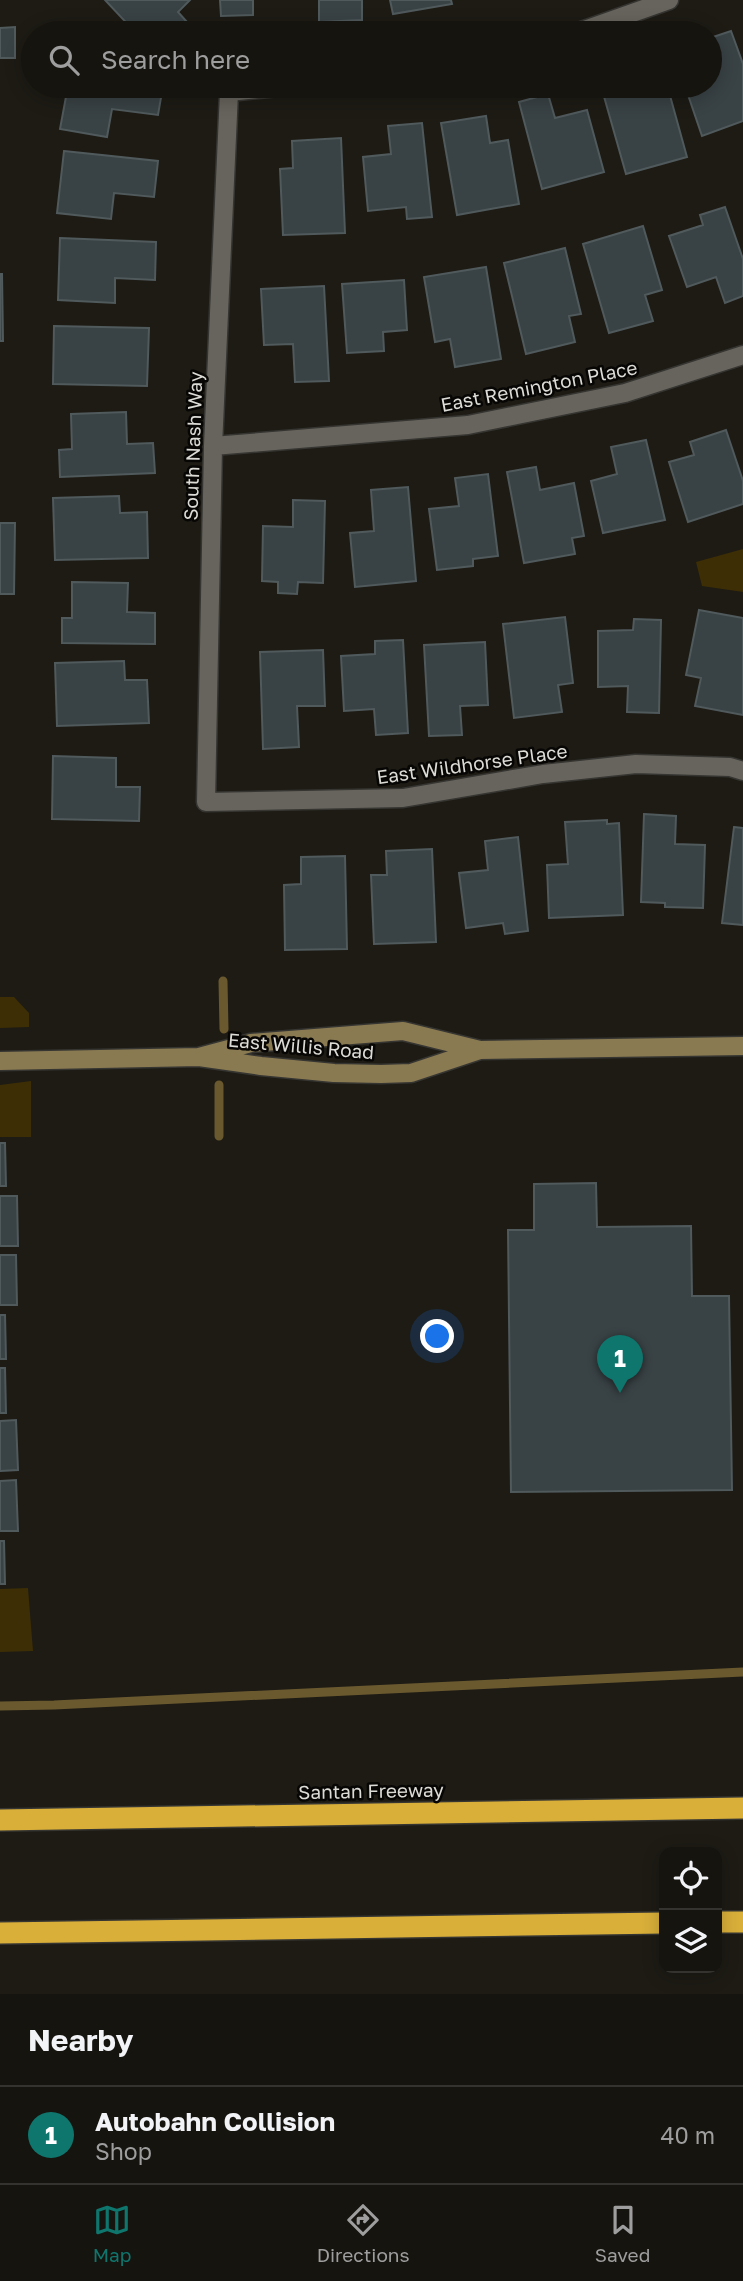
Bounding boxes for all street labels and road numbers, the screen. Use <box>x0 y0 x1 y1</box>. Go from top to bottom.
street label: East Remington Place <box>439 355 639 416</box>
street label: South Nash Way <box>178 371 207 521</box>
street label: East Wildhorse Place <box>375 739 569 788</box>
street label: East Willis Road <box>227 1028 375 1063</box>
street label: Santan Freeway <box>298 1778 444 1803</box>

